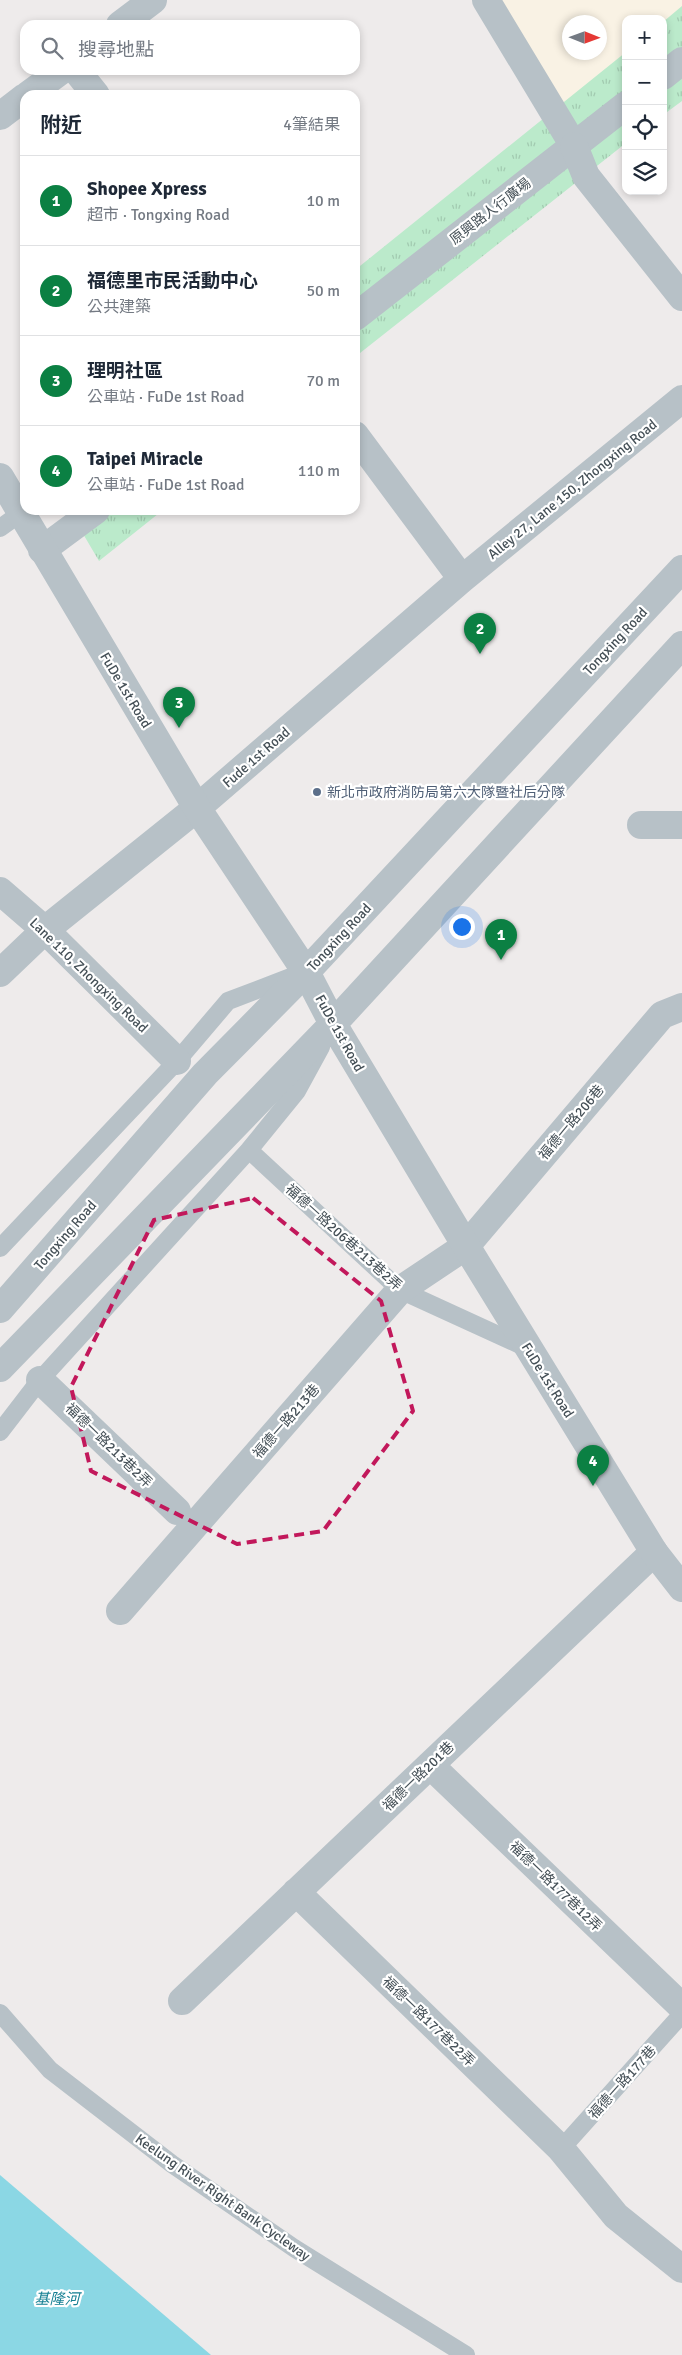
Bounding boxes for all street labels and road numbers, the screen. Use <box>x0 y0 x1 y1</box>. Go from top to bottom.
street label: 原興路人行廣場 <box>446 175 534 248</box>
street label: Alley 27, Lane 150, Zhongxing Road <box>484 416 660 563</box>
street label: Tongxing Road <box>580 604 651 679</box>
street label: FuDe 1st Road <box>96 649 155 731</box>
street label: Fude 1st Road <box>219 723 294 791</box>
street label: Tongxing Road <box>304 900 375 975</box>
street label: Lane 110, Zhongxing Road <box>26 914 151 1036</box>
street label: FuDe 1st Road <box>311 992 368 1075</box>
street label: 福德一路206巷 <box>535 1081 608 1163</box>
street label: 福德一路206巷213巷2弄 <box>282 1181 405 1294</box>
street label: Tongxing Road <box>31 1197 100 1274</box>
street label: FuDe 1st Road <box>518 1340 577 1421</box>
street label: 福德一路213巷 <box>250 1381 323 1462</box>
street label: 福德一路213巷2弄 <box>62 1400 156 1491</box>
street label: 福德一路201巷 <box>379 1738 458 1815</box>
street label: 福德一路177巷12弄 <box>506 1838 605 1935</box>
street label: 福德一路177巷22弄 <box>379 1973 478 2070</box>
street label: 福德一路177巷 <box>585 2042 660 2122</box>
street label: Keelung River Right Bank Cycleway <box>132 2130 314 2265</box>

